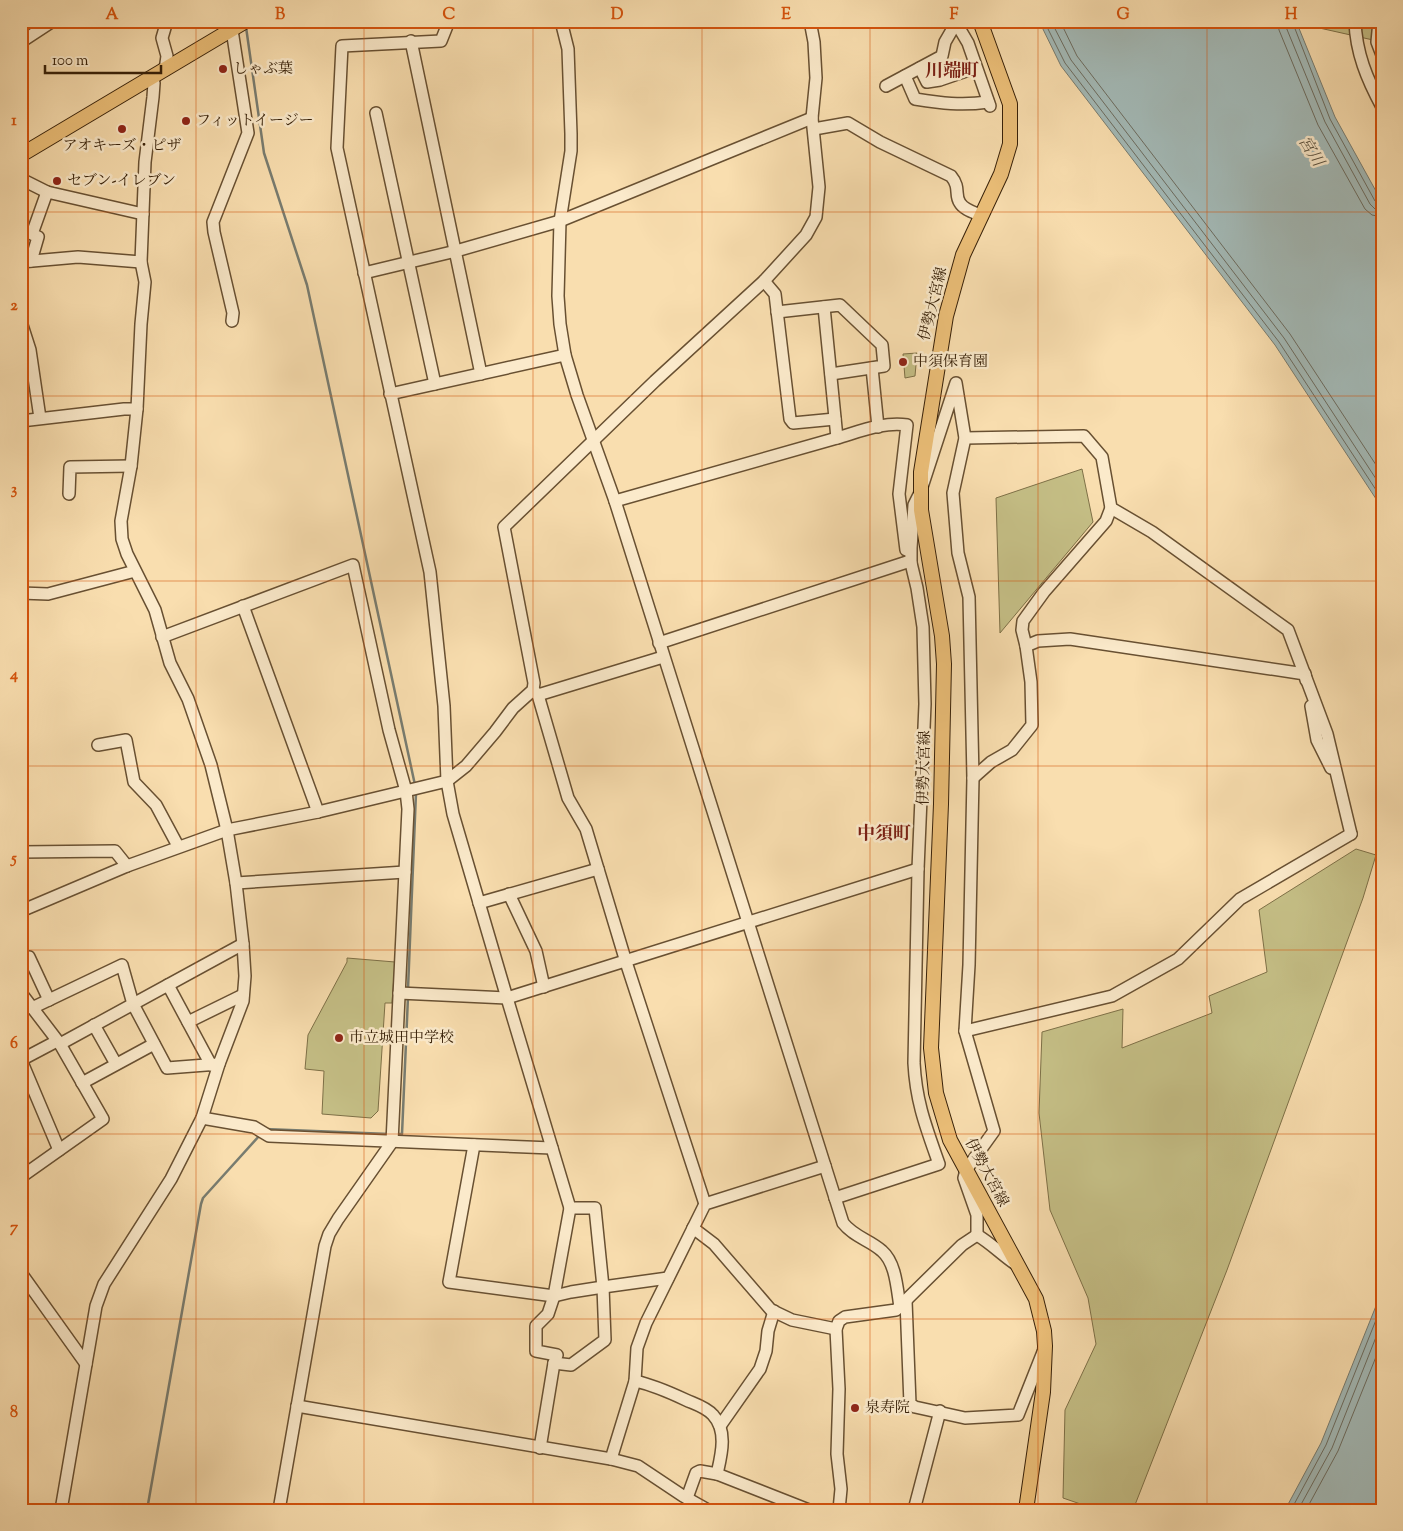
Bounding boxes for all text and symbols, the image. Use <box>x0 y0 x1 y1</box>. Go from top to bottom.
text: A <box>106 4 119 27</box>
text: B <box>275 4 285 27</box>
text: C <box>443 4 456 27</box>
text: D <box>611 4 624 27</box>
text: E <box>781 4 791 27</box>
text: F <box>950 4 959 27</box>
text: G <box>1116 4 1130 27</box>
text: H <box>1285 4 1298 27</box>
scale bar <box>45 42 161 74</box>
text: 100 m <box>52 51 89 72</box>
place label: しゃぶ葉 <box>233 59 293 80</box>
district label: 川端町 <box>925 59 979 85</box>
marker: しゃぶ葉 <box>217 63 229 75</box>
text: 1 <box>11 110 17 133</box>
place label: フィットイージー <box>196 111 314 132</box>
marker: フィットイージー <box>180 115 192 127</box>
marker: アオキーズ・ピザ <box>116 123 128 135</box>
water label: 宮川 <box>1292 132 1329 173</box>
place label: アオキーズ・ピザ <box>62 136 182 157</box>
place label: セブン-イレブン <box>67 171 176 192</box>
marker: セブン-イレブン <box>51 175 63 187</box>
street label: 伊勢大宮線 <box>915 265 953 343</box>
text: 2 <box>10 295 18 318</box>
place label: 中須保育園 <box>913 352 988 373</box>
marker: 中須保育園 <box>897 356 909 368</box>
text: 3 <box>11 479 18 502</box>
text: 4 <box>9 664 18 687</box>
street label: 伊勢大宮線 <box>914 730 936 806</box>
district label: 中須町 <box>857 822 911 848</box>
text: 5 <box>9 848 17 871</box>
place label: 市立城田中学校 <box>349 1028 454 1049</box>
marker: 市立城田中学校 <box>333 1032 345 1044</box>
text: 6 <box>10 1033 18 1056</box>
street label: 伊勢大宮線 <box>959 1135 1013 1211</box>
text: 7 <box>10 1217 19 1240</box>
place label: 泉寿院 <box>865 1398 910 1419</box>
text: 8 <box>10 1402 18 1425</box>
marker: 泉寿院 <box>849 1402 861 1414</box>

